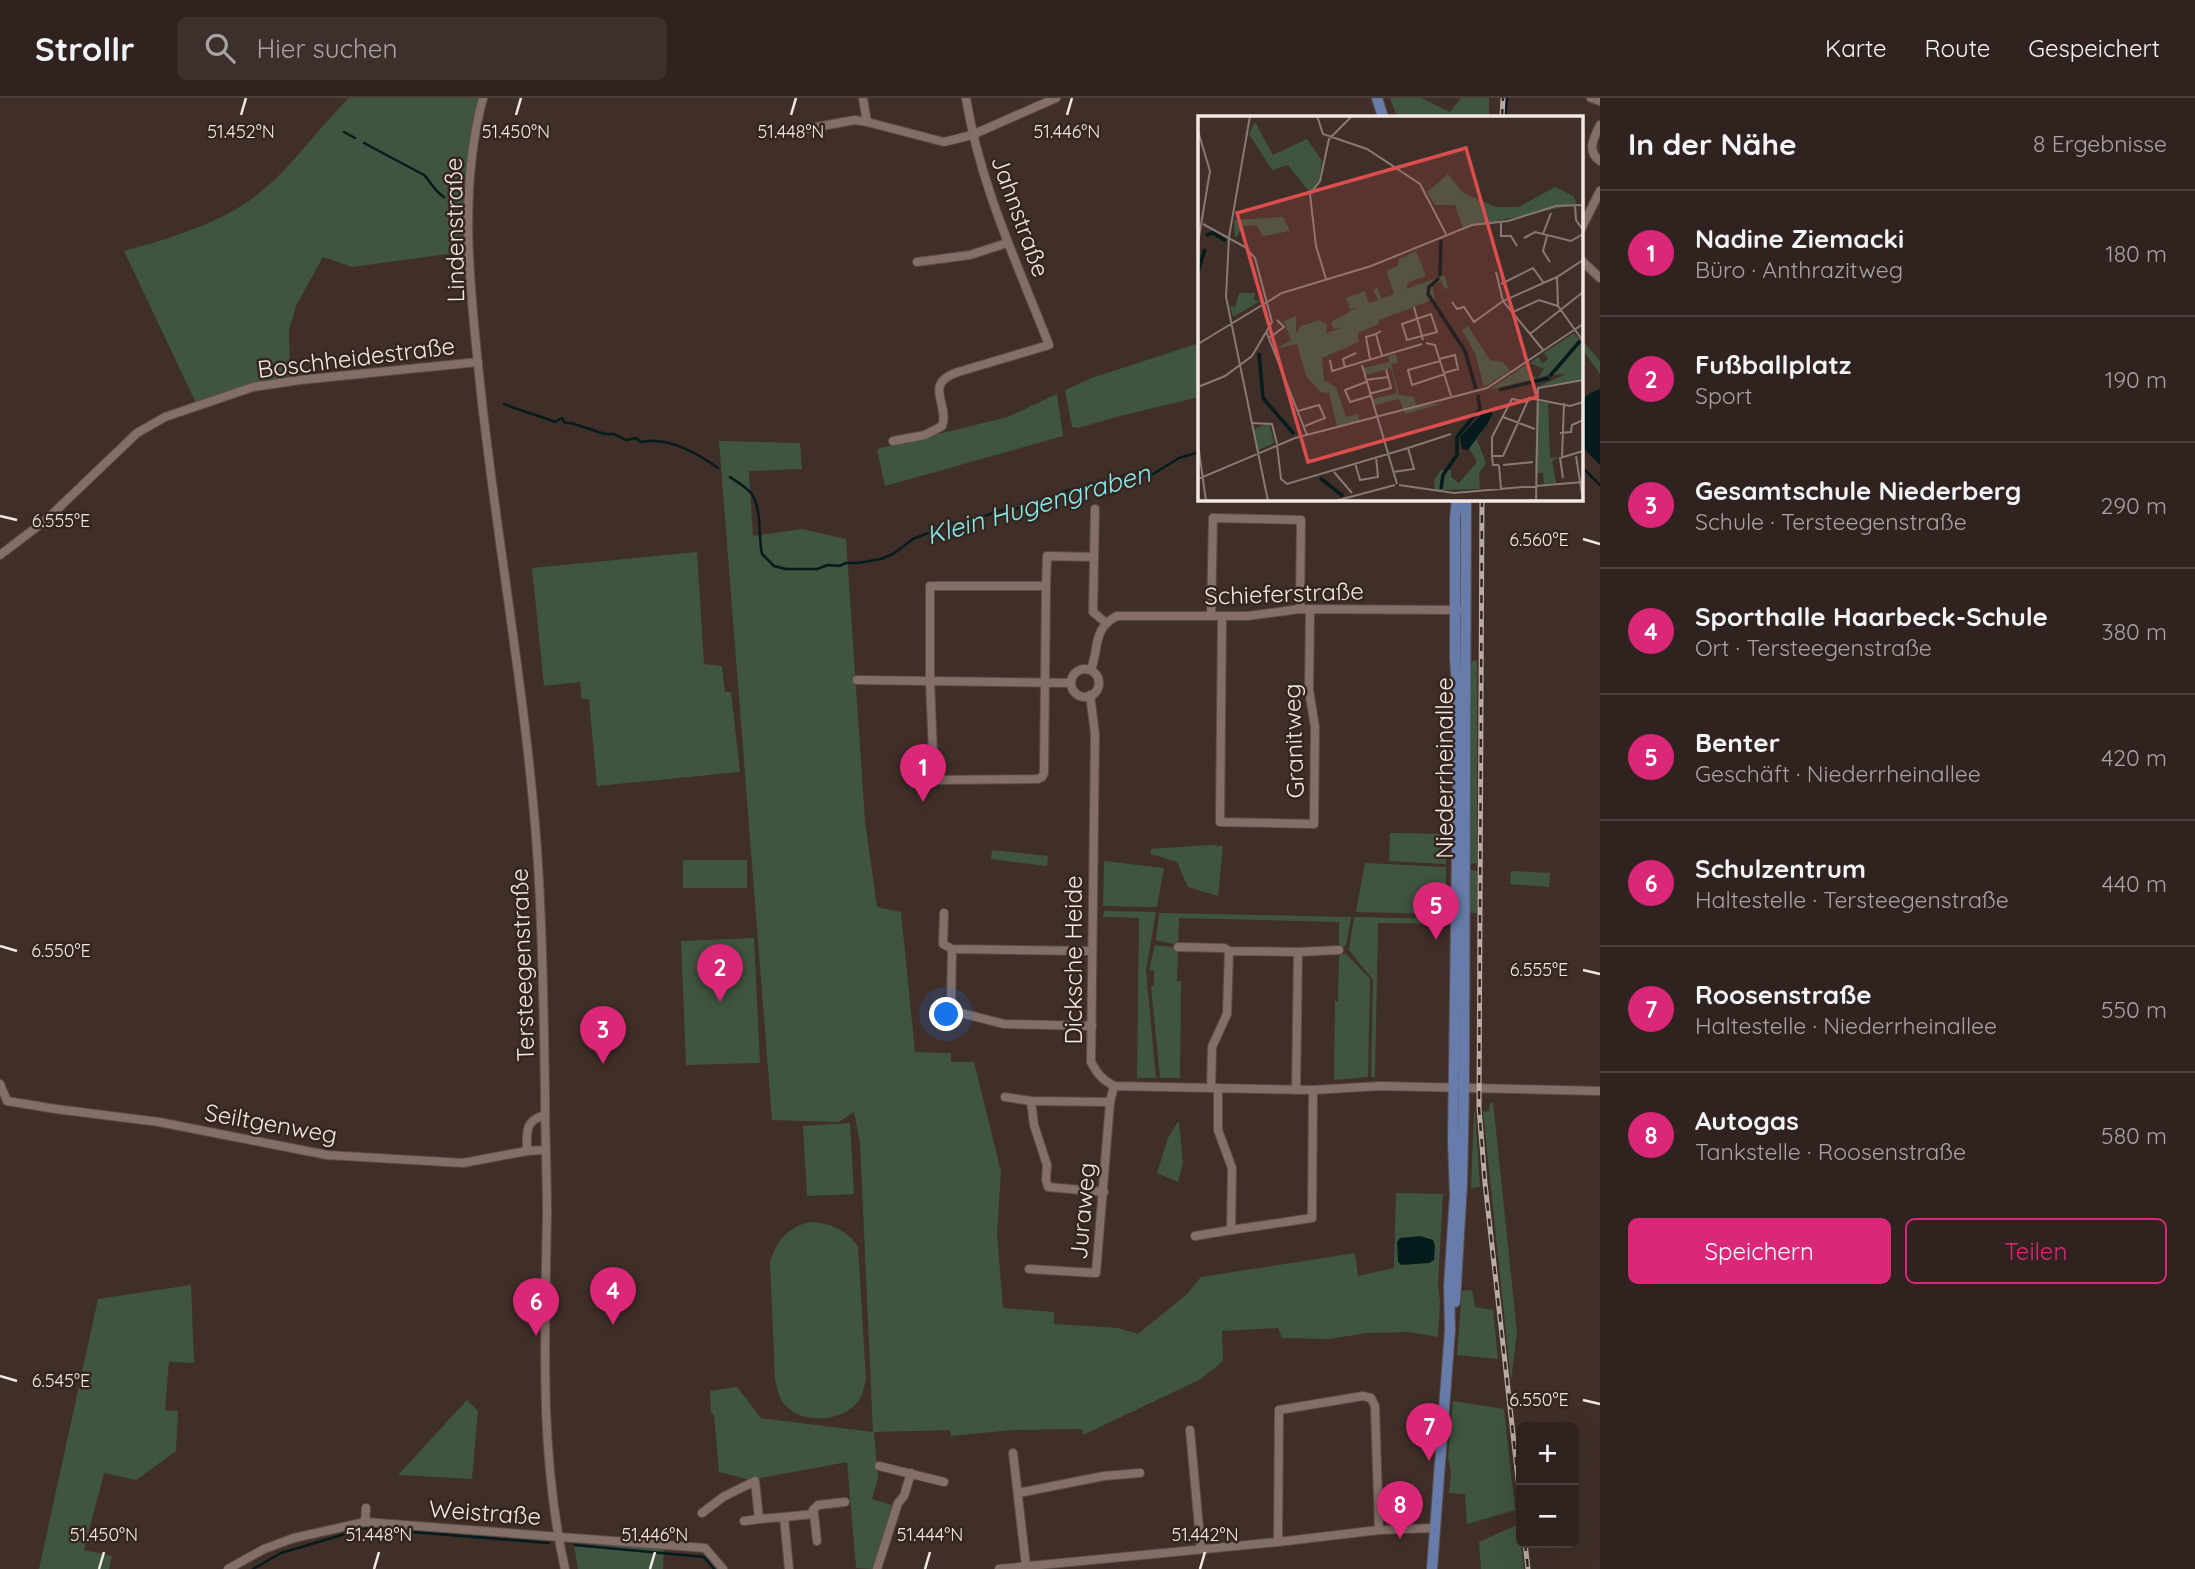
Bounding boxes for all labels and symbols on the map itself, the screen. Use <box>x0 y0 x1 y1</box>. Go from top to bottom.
inset map <box>1198 116 1582 500</box>
text: 51.452°N <box>207 120 275 143</box>
text: 51.450°N <box>482 120 550 143</box>
text: 51.448°N <box>758 120 824 143</box>
text: 51.446°N <box>1034 120 1100 143</box>
street label: Jahnstraße <box>985 151 1057 281</box>
street label: Lindenstraße <box>438 157 470 303</box>
street label: Boschheidestraße <box>255 330 457 384</box>
water label: Klein Hugengraben <box>922 456 1155 552</box>
text: 6.555°E <box>32 509 90 532</box>
text: 6.560°E <box>1509 528 1569 551</box>
street label: Schieferstraße <box>1204 575 1364 611</box>
street label: Niederrheinallee <box>1429 677 1459 859</box>
street label: Granitweg <box>1276 683 1310 799</box>
pin: 1 <box>900 744 946 802</box>
street label: Tersteegenstraße <box>504 868 540 1062</box>
street label: Dicksche Heide <box>1058 875 1088 1045</box>
pin: 5 <box>1413 882 1459 940</box>
text: 6.550°E <box>31 939 91 962</box>
pin: 2 <box>697 944 743 1002</box>
text: 6.555°E <box>1510 958 1568 981</box>
your location <box>929 997 963 1031</box>
pin: 3 <box>580 1006 626 1064</box>
street label: Seiltgenweg <box>202 1097 340 1149</box>
street label: Juraweg <box>1063 1161 1101 1261</box>
pin: 4 <box>590 1267 636 1325</box>
pin: 6 <box>513 1278 559 1336</box>
text: 6.545°E <box>32 1369 90 1392</box>
text: 6.550°E <box>1509 1388 1569 1411</box>
pin: 7 <box>1406 1403 1452 1461</box>
pin: 8 <box>1377 1481 1423 1539</box>
street label: Weistraße <box>428 1493 542 1531</box>
text: 51.450°N <box>70 1523 138 1546</box>
text: 51.448°N <box>346 1523 412 1546</box>
text: 51.446°N <box>622 1523 688 1546</box>
text: 51.444°N <box>897 1523 963 1546</box>
text: 51.442°N <box>1171 1523 1239 1546</box>

